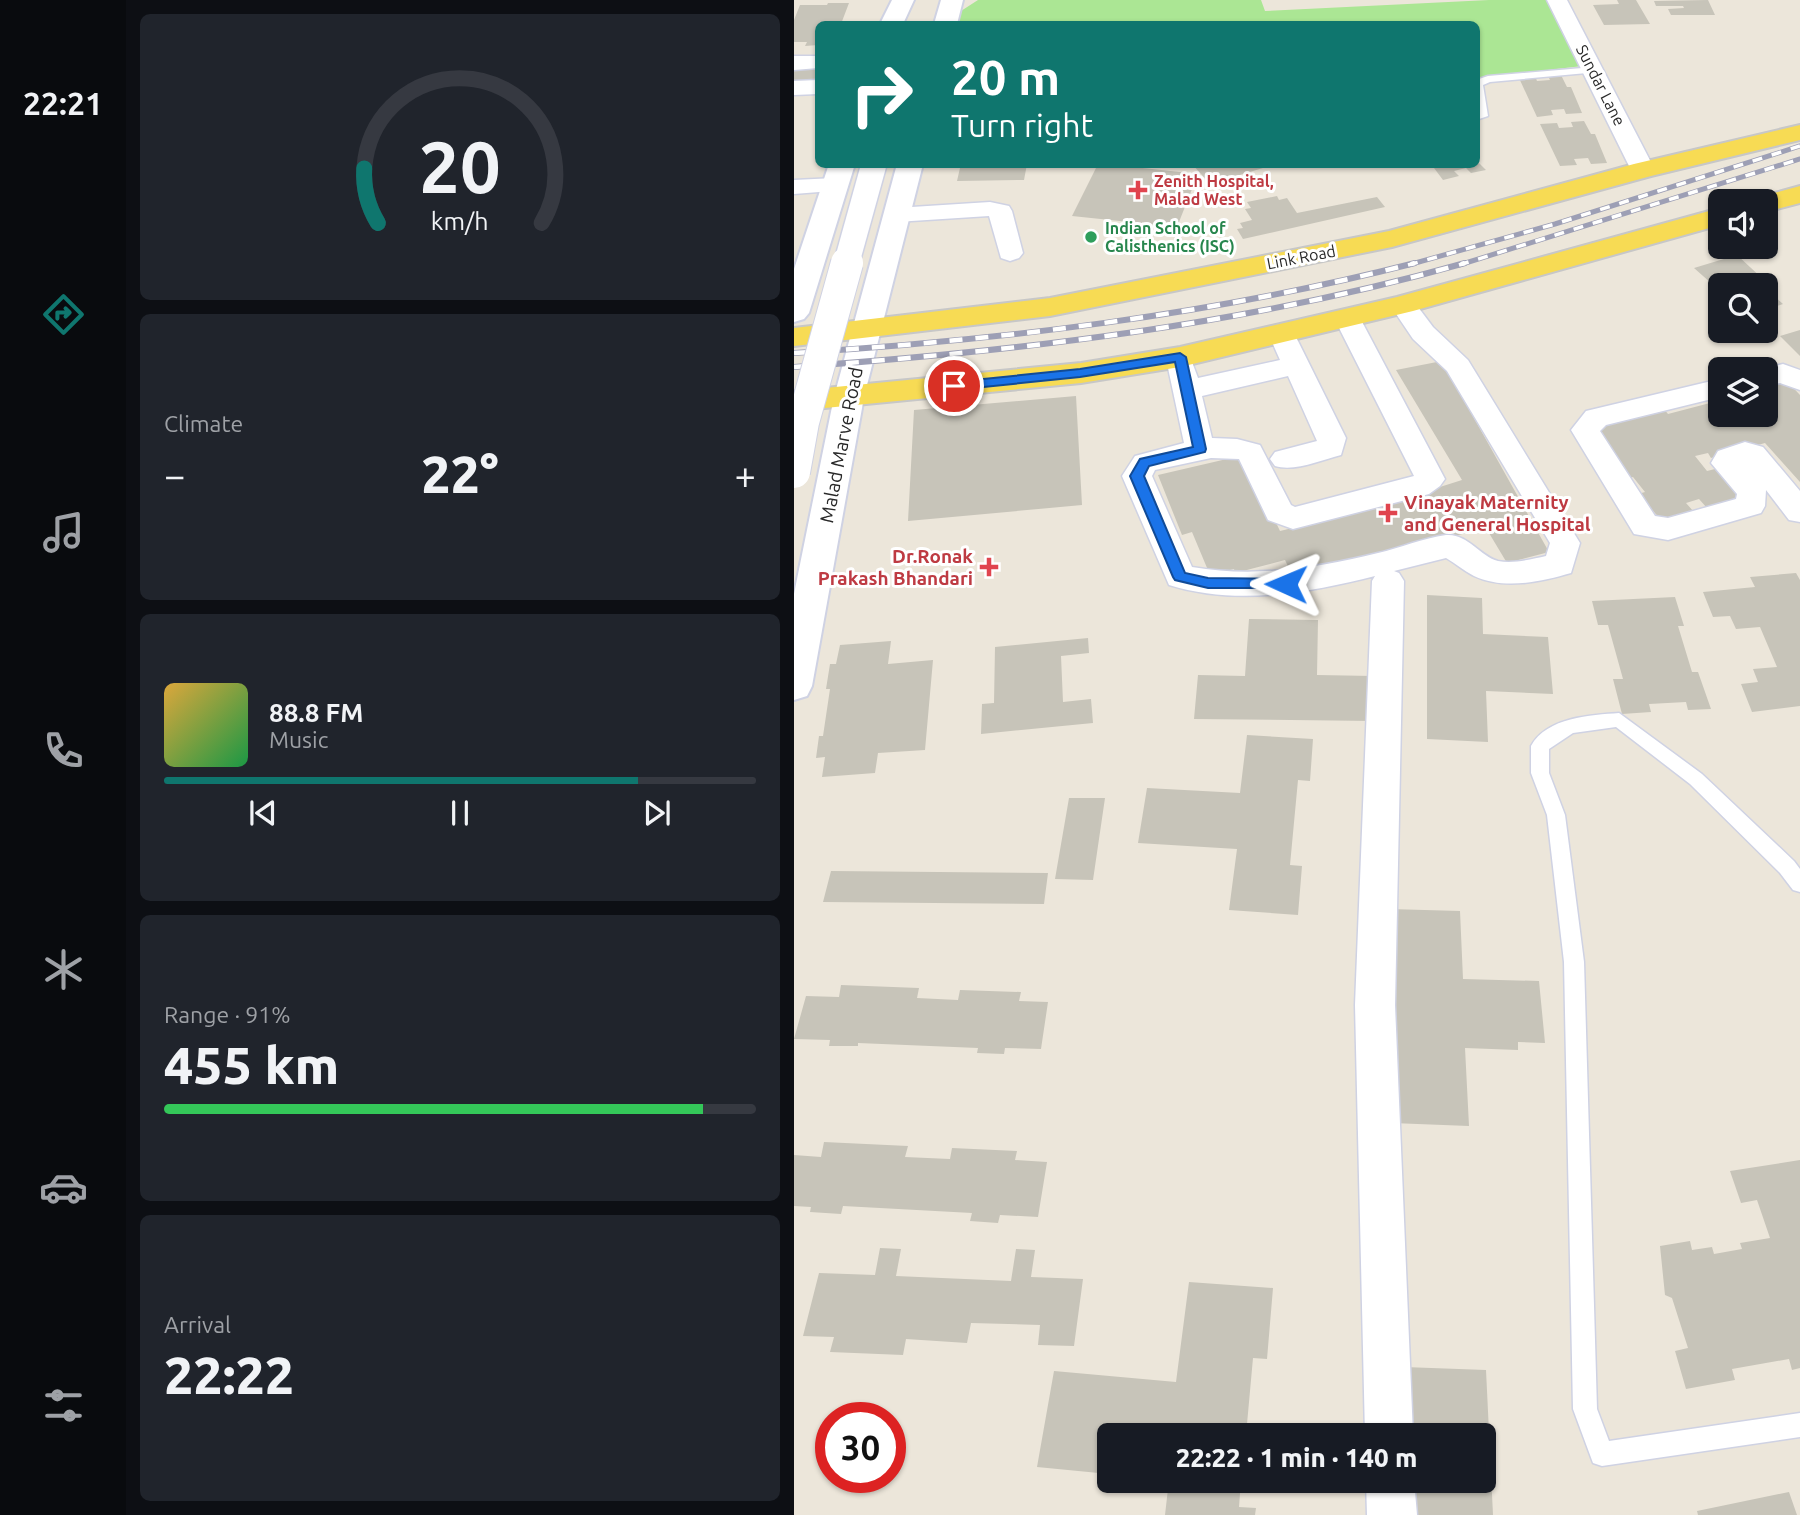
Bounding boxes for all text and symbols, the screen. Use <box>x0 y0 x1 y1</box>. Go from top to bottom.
street label: Sundar Lane <box>1573 42 1629 128</box>
icon: right <box>836 49 927 140</box>
text: 20 m <box>951 49 1060 104</box>
text: 22:21 <box>23 85 103 121</box>
text: Turn right <box>951 107 1093 143</box>
text: 20 <box>419 125 501 207</box>
place label: Zenith Hospital, Malad West <box>1154 172 1274 208</box>
marker: Zenith Hospital, Malad West <box>1128 180 1148 200</box>
map controls <box>1708 189 1778 427</box>
button: sound <box>1708 189 1778 259</box>
text: km/h <box>431 207 489 235</box>
place label: Indian School of Calisthenics (ISC) <box>1105 219 1235 256</box>
marker: Indian School of Calisthenics (ISC) <box>1083 229 1099 245</box>
street label: Link Road <box>1265 242 1337 272</box>
button: search <box>1708 273 1778 343</box>
icon: directions <box>39 290 88 339</box>
pin <box>924 356 984 416</box>
button: layers <box>1708 357 1778 427</box>
street label: Malad Marve Road <box>815 365 867 525</box>
icon: arrive <box>935 367 973 405</box>
text: Climate <box>164 411 243 436</box>
text: 22° <box>421 445 499 503</box>
text: − <box>164 454 185 496</box>
text: + <box>735 454 756 496</box>
place label: Vinayak Maternity and General Hospital <box>1404 491 1591 535</box>
marker: Vinayak Maternity and General Hospital <box>1378 503 1398 523</box>
icon: music <box>39 508 88 557</box>
place label: Dr.Ronak Prakash Bhandari <box>818 545 973 589</box>
position arrow <box>1249 547 1323 621</box>
marker: Dr.Ronak Prakash Bhandari <box>979 557 999 577</box>
text: 88.8 FM <box>269 698 363 727</box>
icon: phone <box>39 726 88 775</box>
text: Music <box>269 727 328 752</box>
icon: previous <box>244 794 282 832</box>
icon: pause <box>441 794 479 832</box>
icon: next <box>638 794 676 832</box>
icon: climate <box>39 945 88 994</box>
text: Range · 91% <box>164 1002 291 1027</box>
text: 455 km <box>164 1036 339 1094</box>
icon: car <box>39 1163 88 1212</box>
text: Arrival <box>164 1312 231 1337</box>
text: 22:22 <box>164 1346 294 1404</box>
icon: filters <box>39 1381 88 1430</box>
speed limit sign: 30 <box>815 1402 906 1493</box>
text: 22:22 · 1 min · 140 m <box>1176 1443 1417 1472</box>

